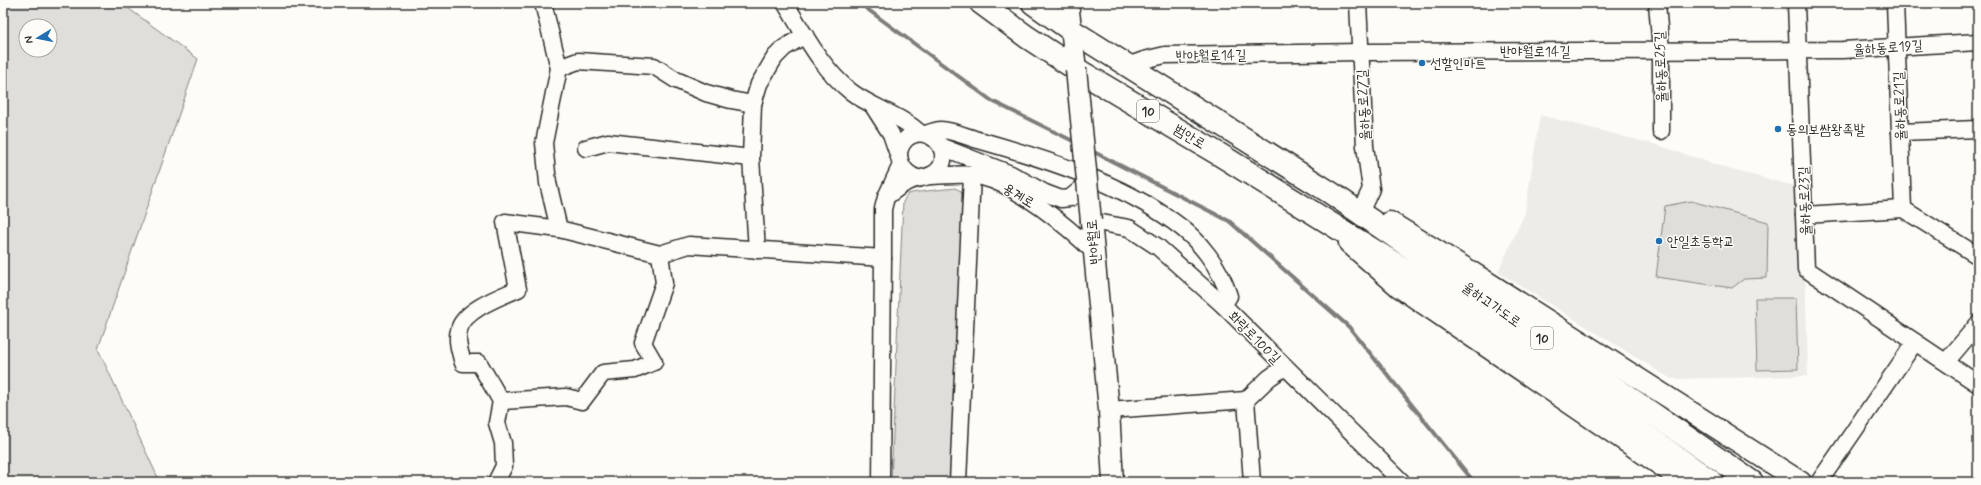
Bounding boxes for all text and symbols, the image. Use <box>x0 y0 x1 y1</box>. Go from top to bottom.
north arrow <box>18 18 58 58</box>
street label: 율하동로25길 <box>1651 30 1671 103</box>
text: N <box>22 35 37 44</box>
street label: 율하동로19길 <box>1853 37 1924 59</box>
street label: 반야월로14길 <box>1500 43 1571 61</box>
street label: 반야월로14길 <box>1175 46 1247 66</box>
place label: 선할인마트 <box>1430 55 1486 73</box>
marker: 선할인마트 <box>1417 58 1427 68</box>
street label: 율하동로27길 <box>1353 68 1375 141</box>
street label: 율하동로21길 <box>1890 70 1910 141</box>
road number: 10 <box>1137 100 1159 122</box>
street label: 범안로 <box>1170 120 1209 153</box>
place label: 동의보쌈왕족발 <box>1786 121 1866 139</box>
marker: 동의보쌈왕족발 <box>1773 124 1783 134</box>
street label: 율하동로23길 <box>1795 165 1815 236</box>
street label: 용계로 <box>999 179 1038 212</box>
street label: 반야월로 <box>1083 219 1105 265</box>
place label: 안일초등학교 <box>1667 233 1735 251</box>
marker: 안일초등학교 <box>1654 236 1664 246</box>
street label: 율하고가도로 <box>1459 278 1524 332</box>
street label: 화랑로100길 <box>1224 308 1285 368</box>
road number: 10 <box>1531 327 1553 349</box>

